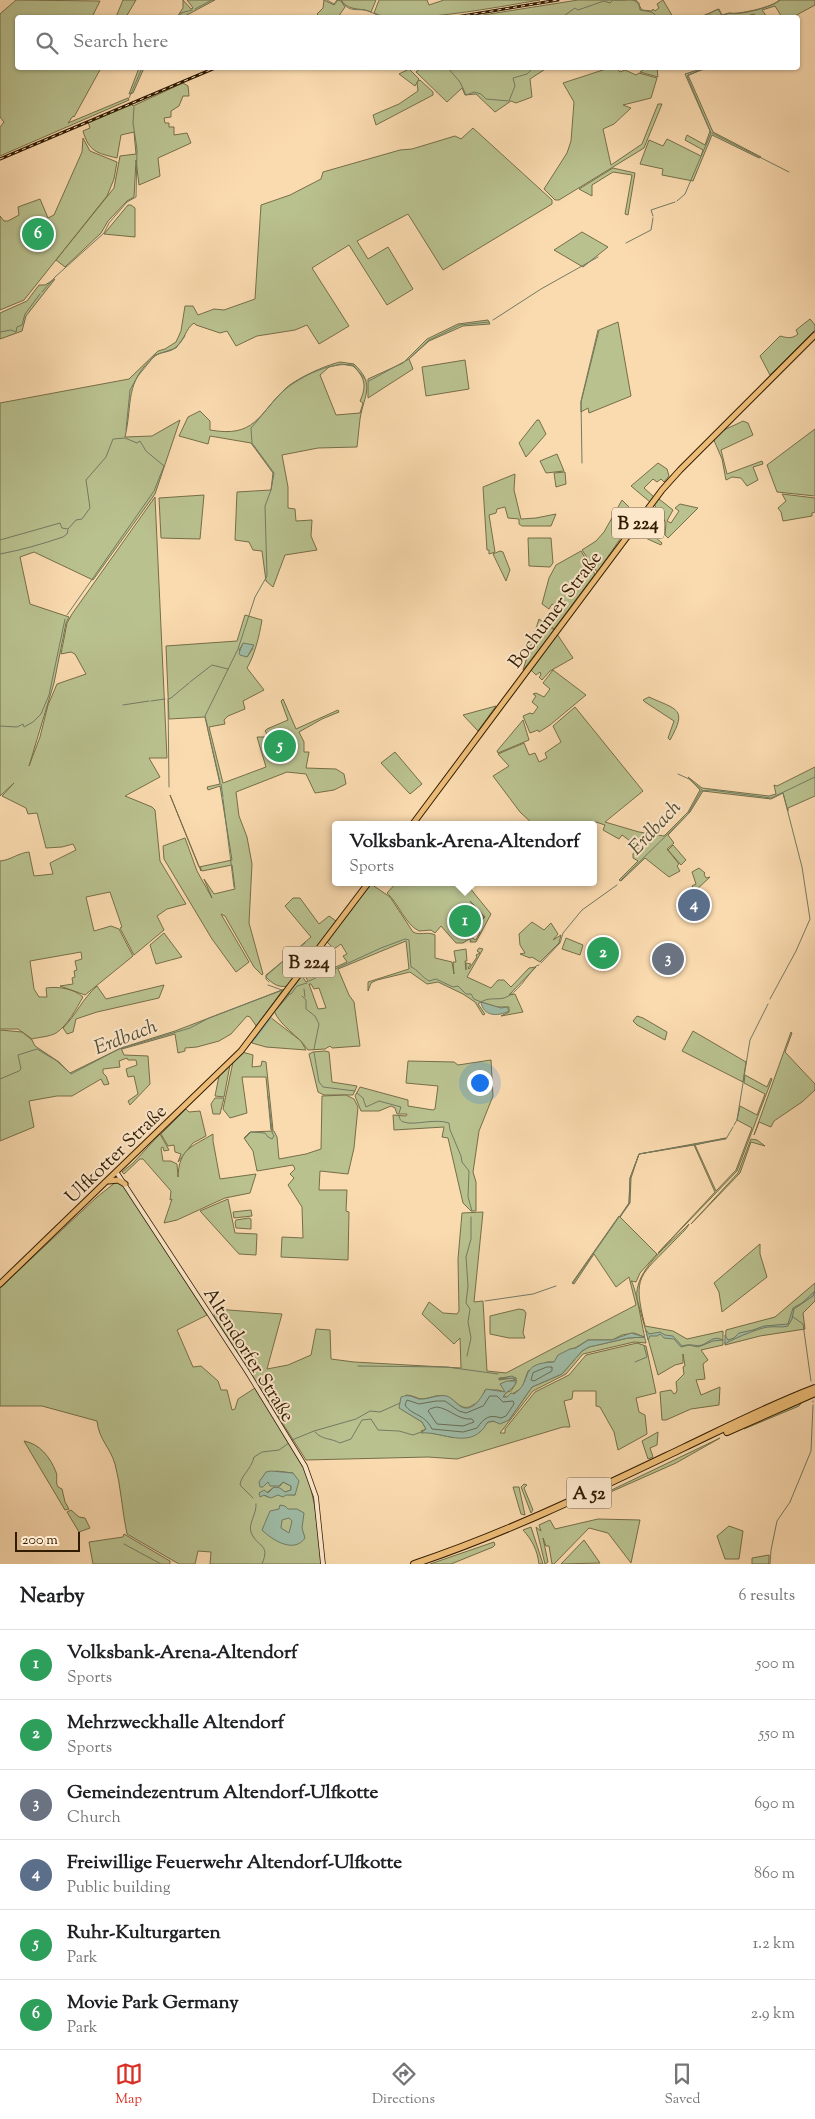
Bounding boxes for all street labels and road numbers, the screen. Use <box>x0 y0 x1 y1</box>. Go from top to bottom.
road number: B 224 <box>612 508 664 538</box>
street label: Bochumer Straße <box>503 546 609 675</box>
road number: B 224 <box>283 946 335 978</box>
street label: Ulfkotter Straße <box>60 1099 174 1210</box>
street label: Altendorfer Straße <box>196 1283 300 1428</box>
road number: A 52 <box>566 1478 612 1509</box>

